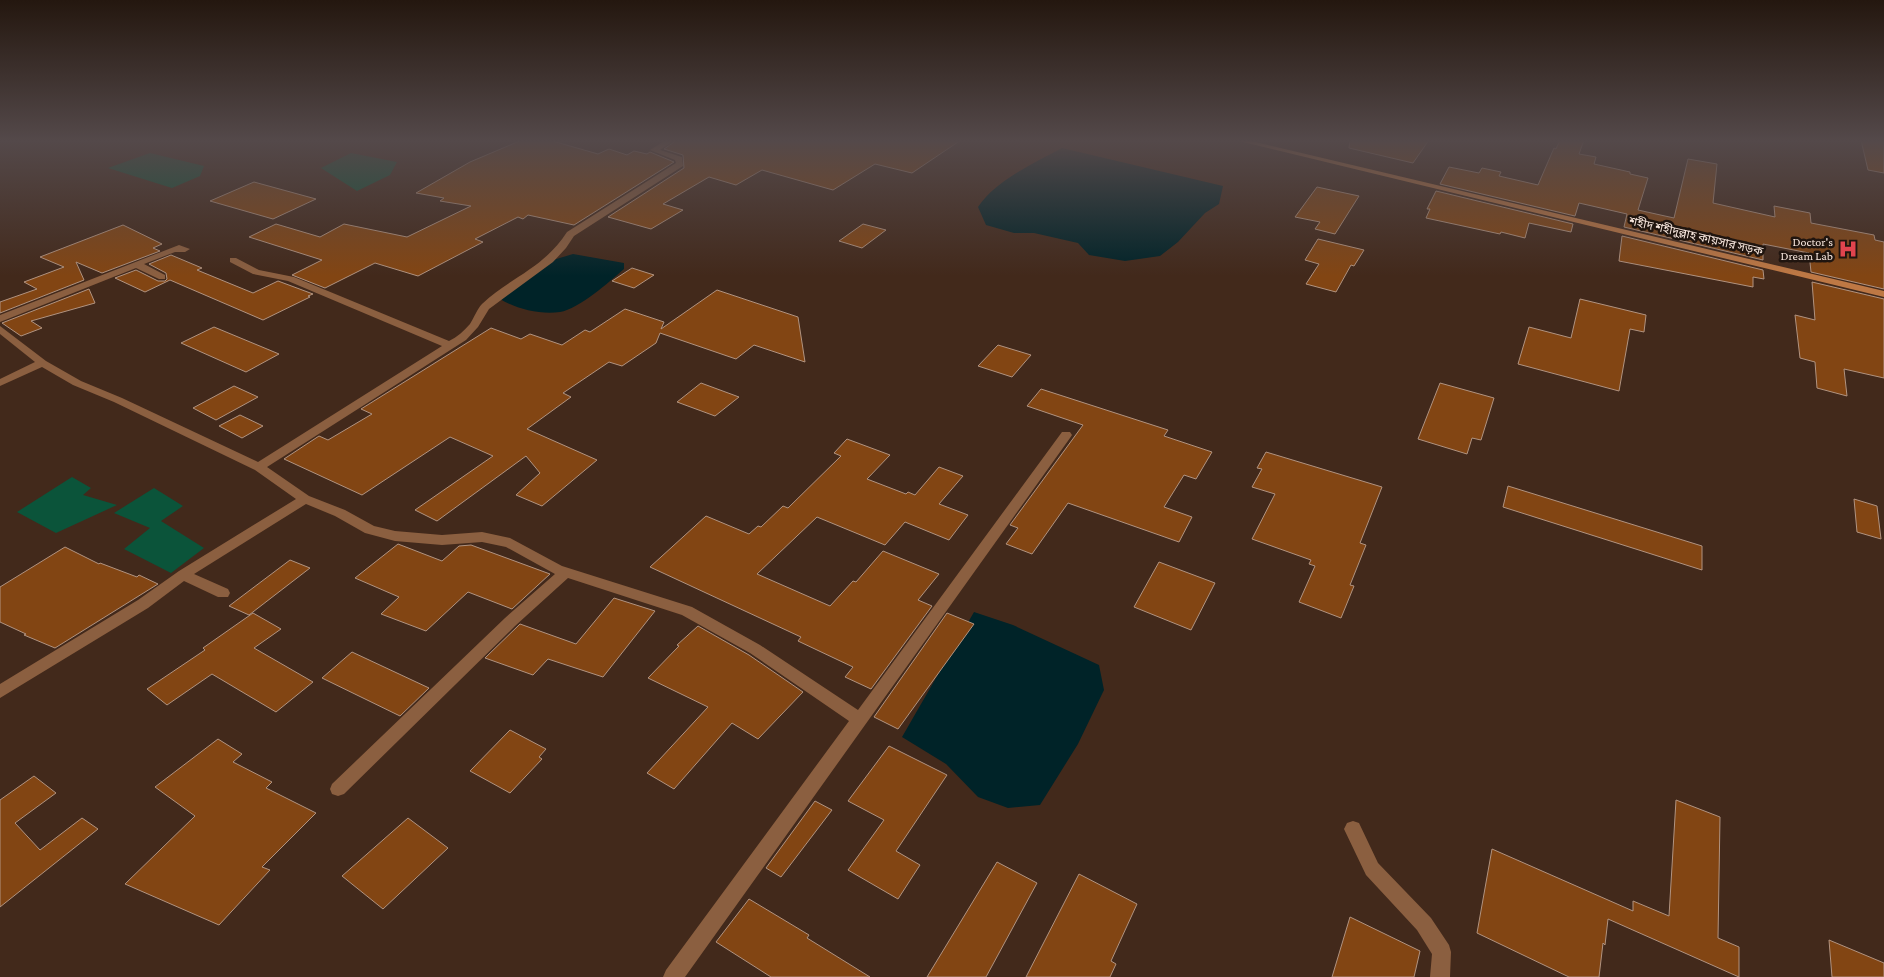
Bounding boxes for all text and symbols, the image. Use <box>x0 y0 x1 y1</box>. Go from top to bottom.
street label: শহীদ শহীদুল্লাহ কায়সার সড়ক <box>1627 213 1765 258</box>
place label: Doctor's Dream Lab <box>1781 235 1833 263</box>
hospital icon: Doctor's Dream Lab <box>1837 238 1859 260</box>

